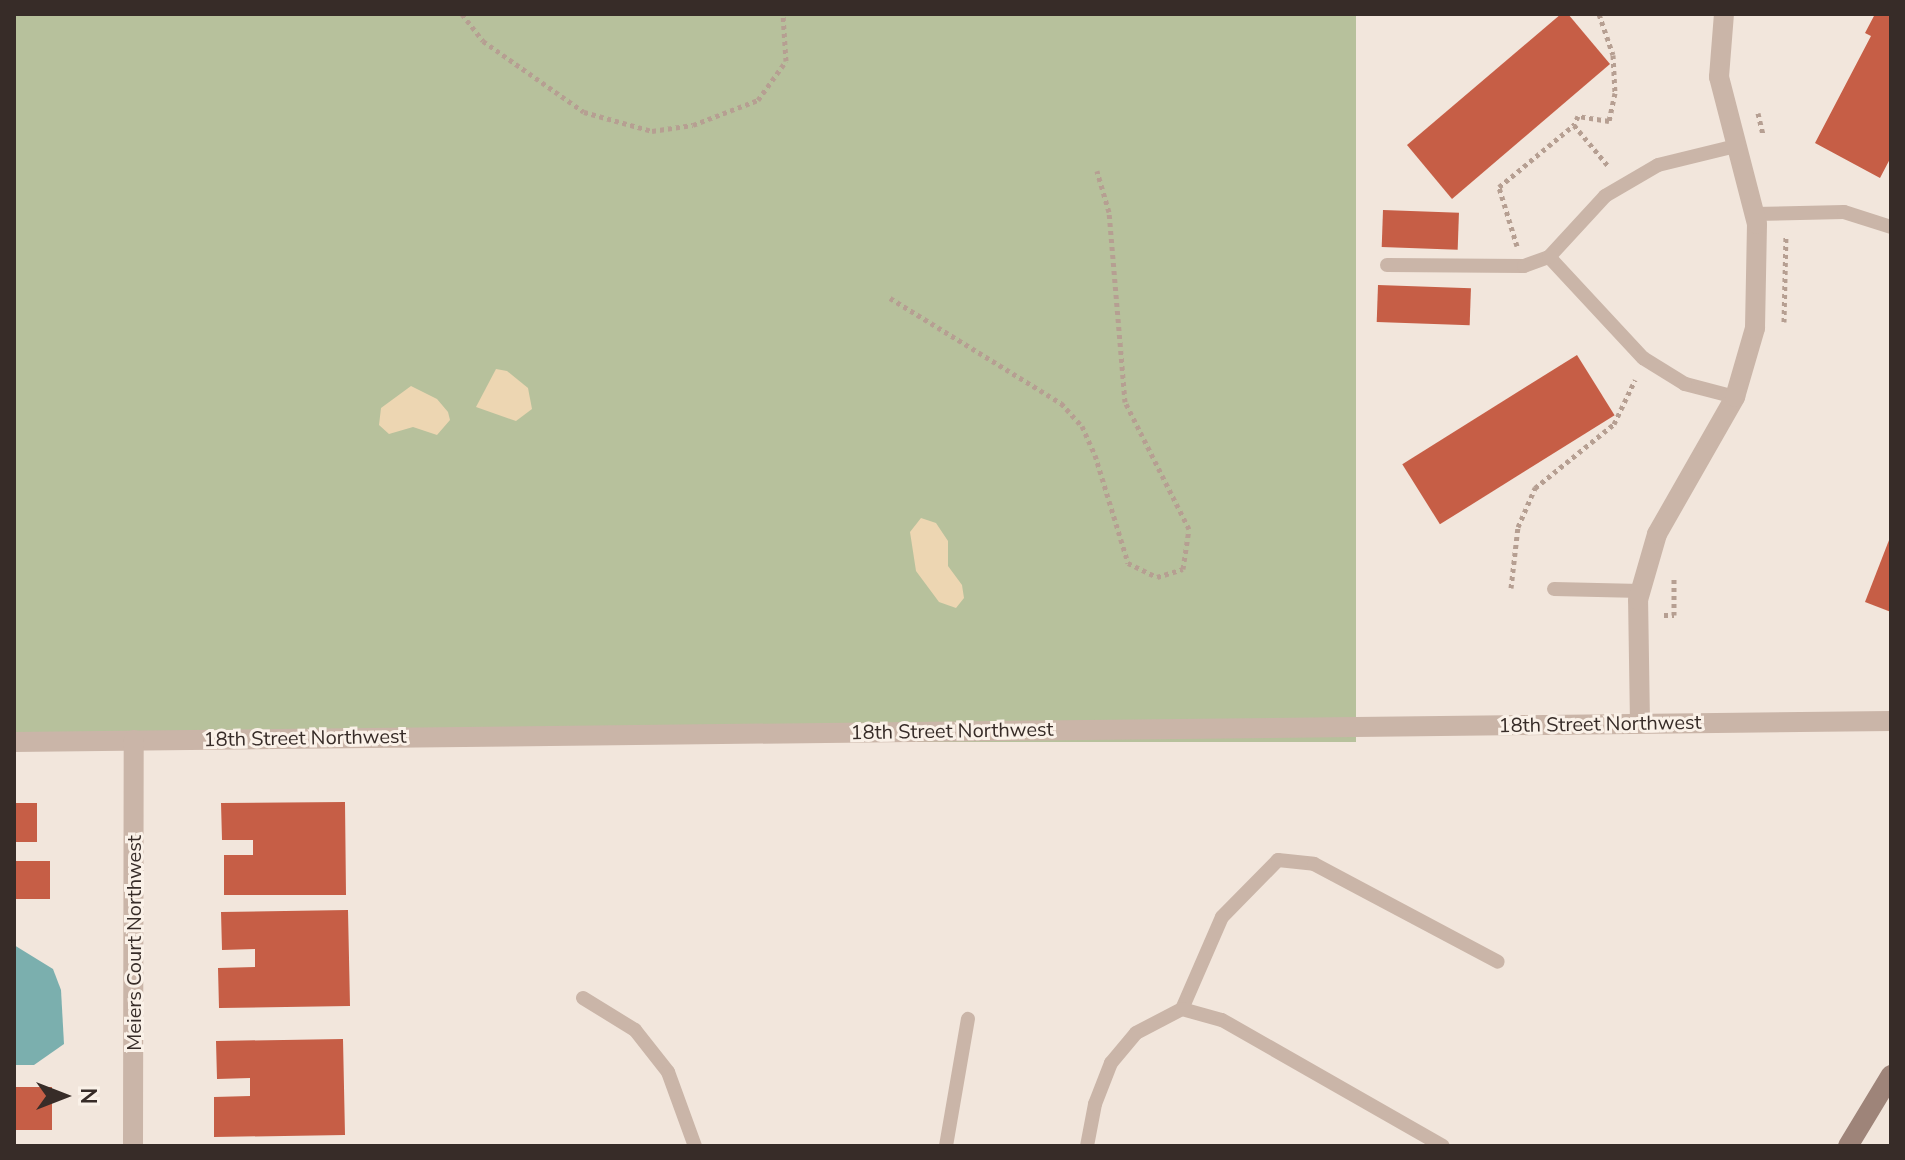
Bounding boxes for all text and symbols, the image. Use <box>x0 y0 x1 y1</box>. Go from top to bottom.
street label: 18th Street Northwest <box>1498 710 1702 738</box>
street label: 18th Street Northwest <box>850 717 1054 745</box>
street label: 18th Street Northwest <box>203 724 407 752</box>
street label: Meiers Court Northwest <box>122 835 146 1051</box>
north arrow <box>24 1056 104 1136</box>
text: N <box>73 1088 103 1104</box>

